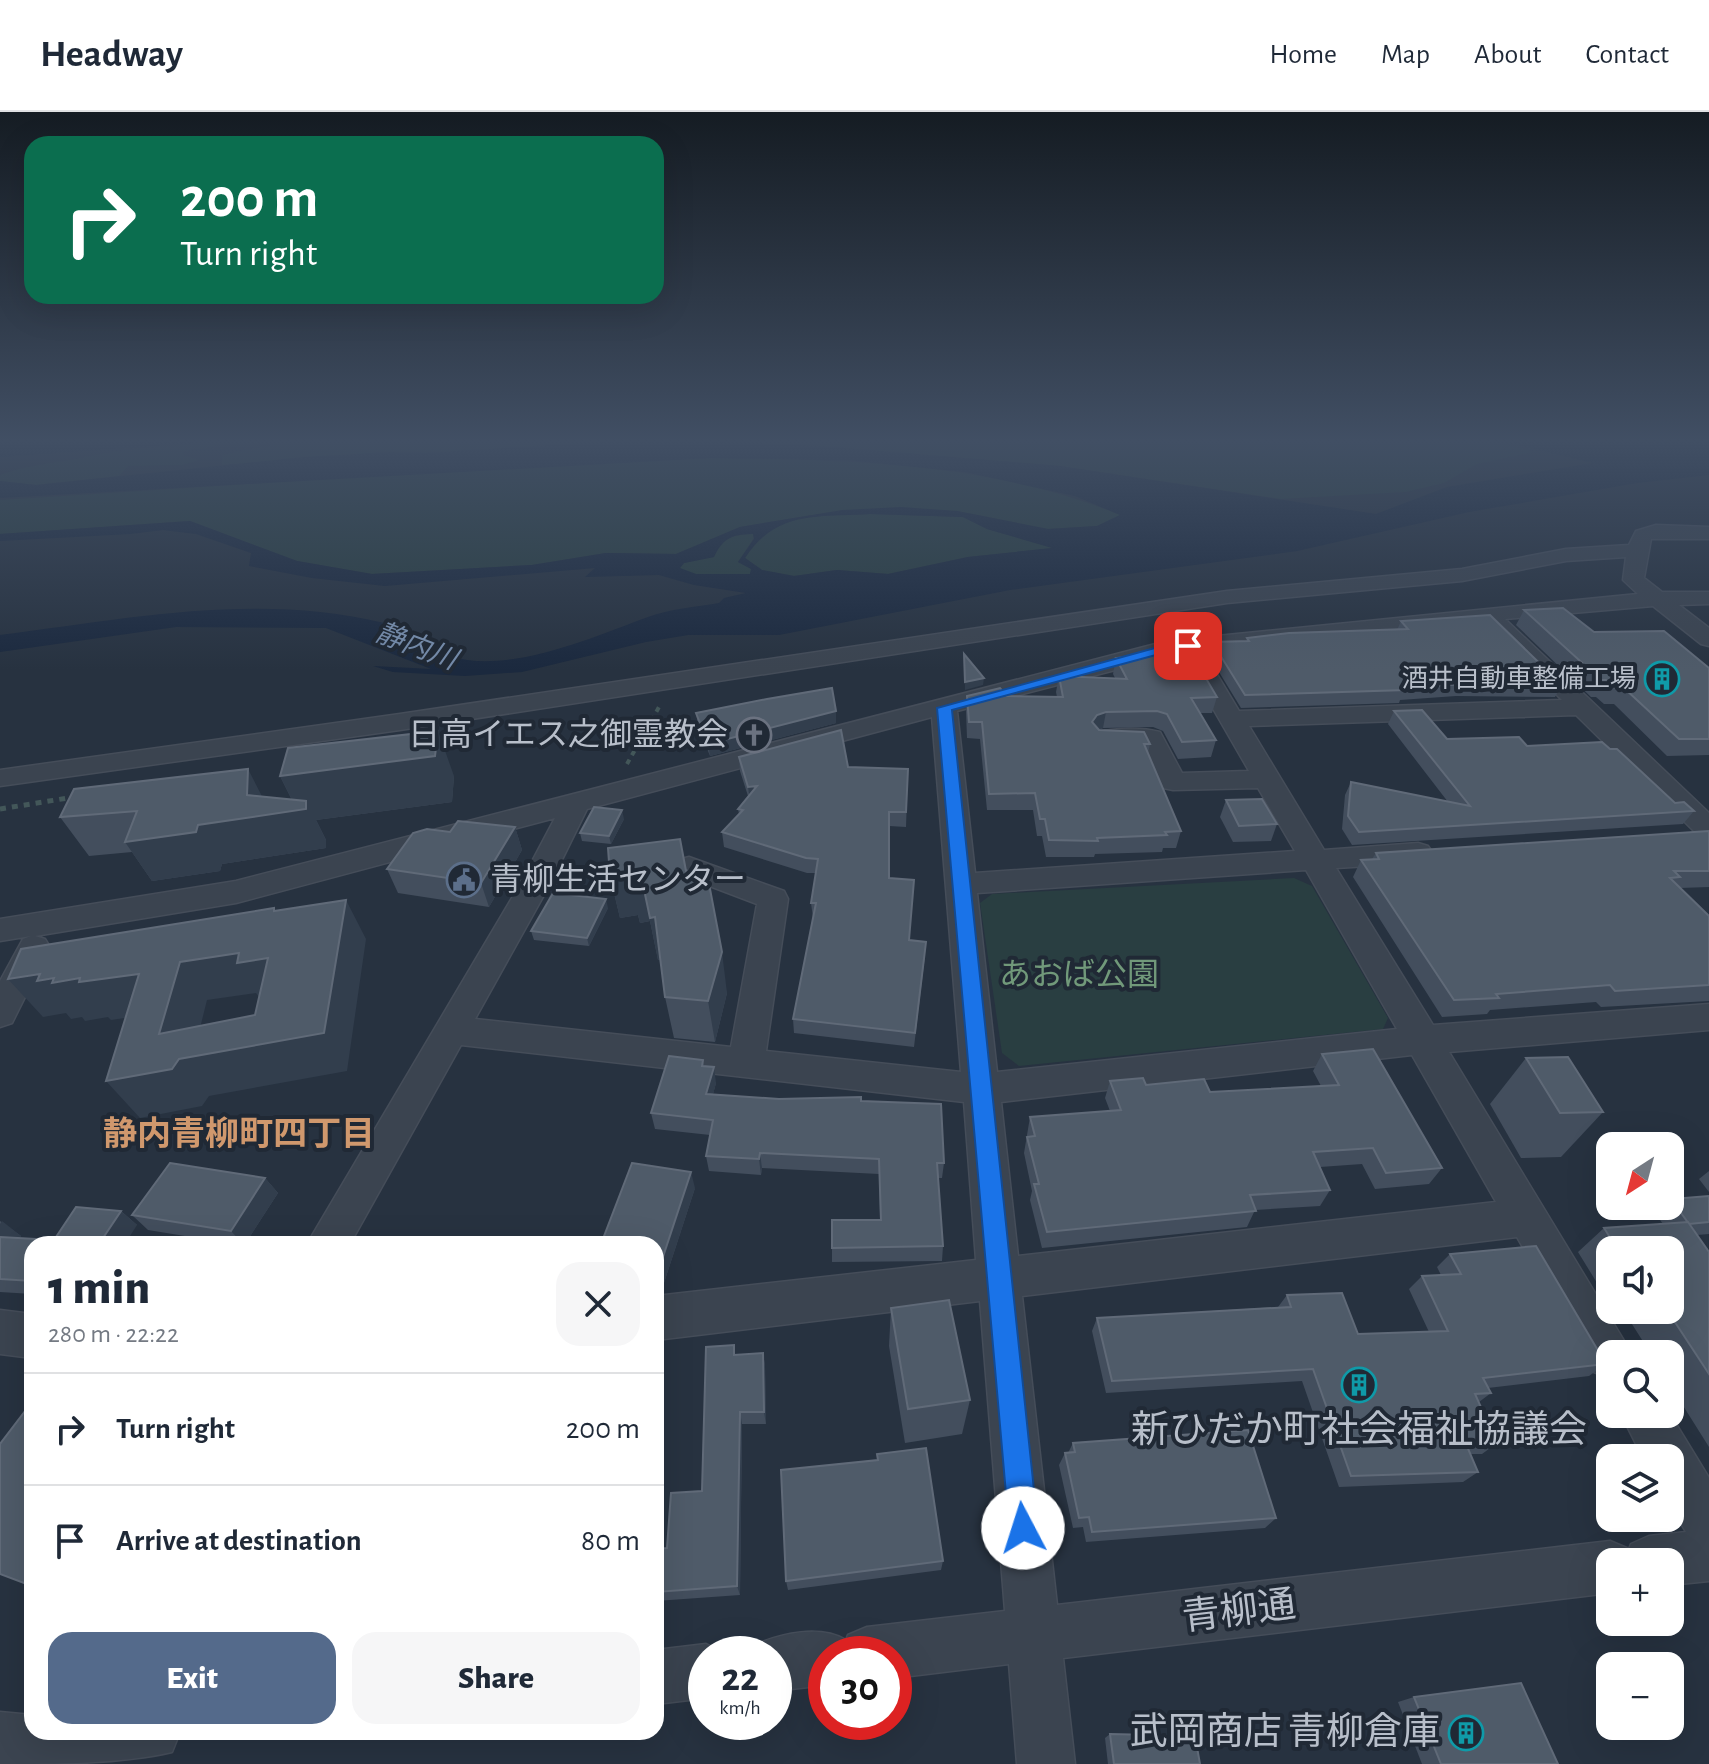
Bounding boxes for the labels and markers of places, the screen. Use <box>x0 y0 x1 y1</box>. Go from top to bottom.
pin <box>1154 612 1222 680</box>
building icon: 酒井自動車整備工場 <box>1643 660 1681 698</box>
place label: 酒井自動車整備工場 <box>1402 664 1636 692</box>
church icon: 日高イエス之御霊教会 <box>735 716 773 754</box>
place label: 日高イエス之御霊教会 <box>408 717 728 751</box>
public building icon: 青柳生活センター <box>445 861 483 899</box>
place label: 青柳生活センター <box>490 862 746 896</box>
building icon: 新ひだか町社会福祉協議会 <box>1340 1366 1378 1404</box>
place label: 新ひだか町社会福祉協議会 <box>1131 1409 1587 1450</box>
place label: 武岡商店 青柳倉庫 <box>1130 1712 1440 1752</box>
building icon: 武岡商店 青柳倉庫 <box>1447 1714 1485 1752</box>

